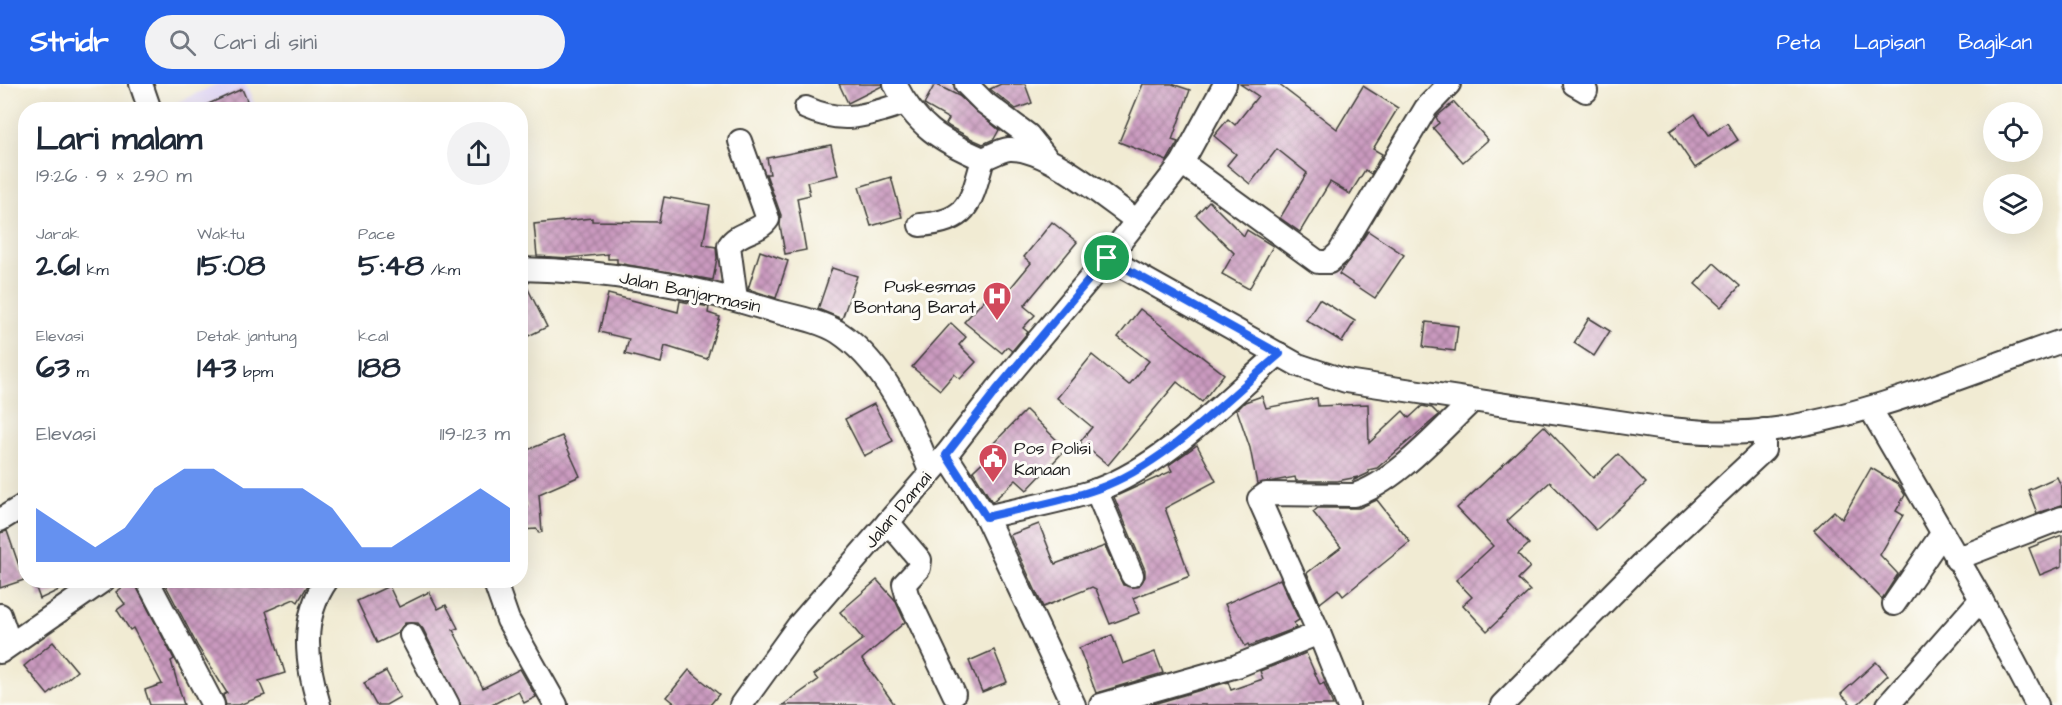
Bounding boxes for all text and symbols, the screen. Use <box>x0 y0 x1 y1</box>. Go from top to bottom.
search box <box>145 15 565 69</box>
text: Stridr <box>30 23 109 62</box>
icon: search <box>166 26 199 59</box>
text: Cari di sini <box>214 27 317 58</box>
text: Peta <box>1777 28 1820 57</box>
text: Lapisan <box>1853 28 1925 57</box>
text: Bagikan <box>1958 28 2032 57</box>
map controls <box>1983 102 2043 234</box>
button: locate <box>1983 102 2043 162</box>
text: Lari malam <box>36 116 202 162</box>
button: share <box>447 122 510 185</box>
text: 19:26 · 9 × 290 m <box>36 162 192 190</box>
button: layers <box>1983 174 2043 234</box>
text: Jarak <box>36 223 79 245</box>
text: Waktu <box>197 223 245 245</box>
text: Pace <box>358 223 395 245</box>
pin <box>1081 232 1132 283</box>
icon: arrive <box>1090 241 1123 274</box>
text: 2.61 <box>36 245 80 287</box>
text: 15:08 <box>197 245 265 287</box>
text: 5:48 <box>358 245 424 287</box>
text: km <box>80 259 109 281</box>
text: /km <box>424 259 460 281</box>
street label: Jalan Banjarmasin <box>617 265 763 319</box>
place label: Puskesmas Bontang Barat <box>854 274 977 321</box>
hospital icon: Puskesmas Bontang Barat <box>981 280 1013 322</box>
text: Elevasi <box>36 325 84 347</box>
text: Detak jantung <box>197 325 297 347</box>
text: kcal <box>358 325 389 347</box>
text: 63 <box>36 347 70 389</box>
text: 143 <box>197 347 237 389</box>
text: 188 <box>358 347 401 389</box>
text: m <box>70 361 89 383</box>
text: bpm <box>237 361 273 383</box>
text: Elevasi <box>36 420 95 448</box>
text: 119–123 m <box>440 420 510 448</box>
place label: Pos Polisi Kanaan <box>1014 436 1091 482</box>
public building icon: Pos Polisi Kanaan <box>977 442 1009 484</box>
street label: Jalan Damai <box>858 466 938 554</box>

